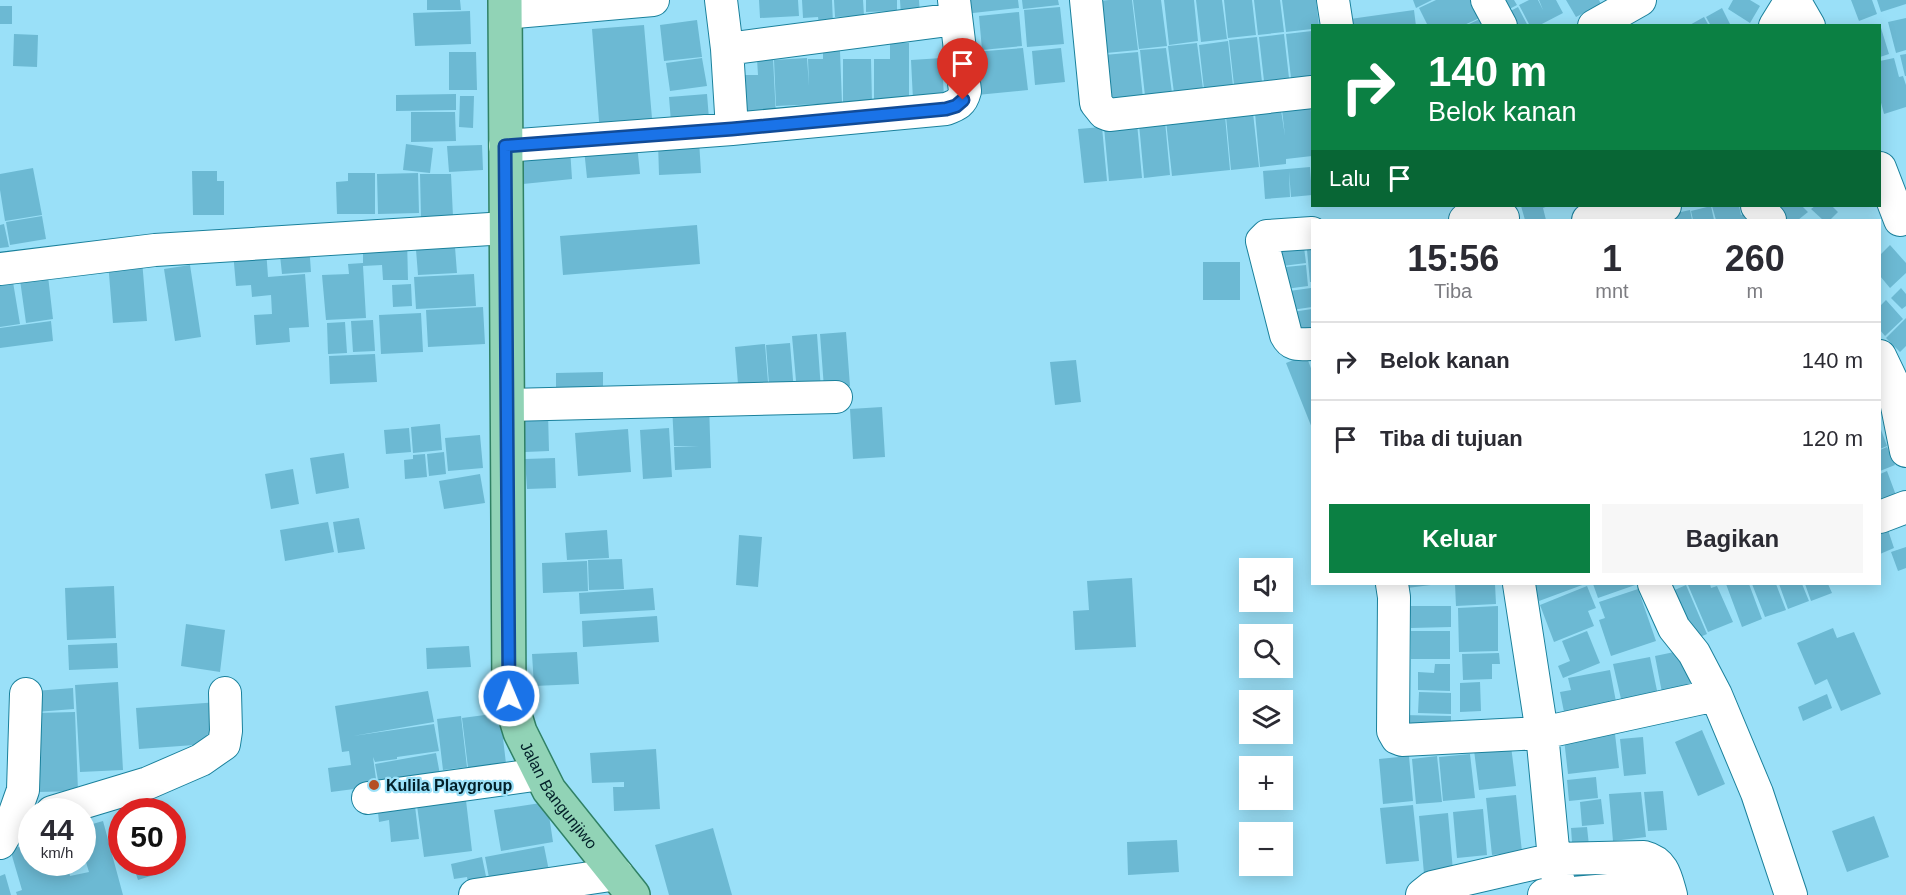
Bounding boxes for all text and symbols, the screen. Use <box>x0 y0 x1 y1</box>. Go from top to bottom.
pin <box>937 38 988 100</box>
icon: arrive <box>946 47 979 80</box>
icon: right <box>1329 48 1407 126</box>
text: 140 m <box>1428 48 1547 95</box>
text: Belok kanan <box>1428 97 1577 127</box>
icon: arrive <box>1383 162 1416 195</box>
text: Lalu <box>1329 166 1371 191</box>
text: 15:56 <box>1407 238 1499 279</box>
text: 1 <box>1602 238 1622 279</box>
text: 260 <box>1725 238 1785 279</box>
text: Tiba <box>1434 280 1472 302</box>
text: mnt <box>1595 280 1629 302</box>
text: m <box>1747 280 1763 302</box>
icon: right <box>1329 345 1362 378</box>
text: Belok kanan <box>1380 348 1510 373</box>
text: 140 m <box>1802 348 1863 373</box>
icon: arrive <box>1329 423 1362 456</box>
text: Tiba di tujuan <box>1380 426 1523 451</box>
text: 120 m <box>1802 426 1863 451</box>
button: Keluar <box>1329 504 1590 573</box>
button: Bagikan <box>1602 504 1863 573</box>
map controls <box>1239 558 1293 876</box>
button: sound <box>1239 558 1293 612</box>
button: search <box>1239 624 1293 678</box>
position arrow <box>477 664 541 728</box>
button: layers <box>1239 690 1293 744</box>
street label: Jalan Bangunjiwo <box>517 739 600 852</box>
button: + <box>1239 756 1293 810</box>
place label: Kulila Playgroup <box>386 777 512 794</box>
marker: Kulila Playgroup <box>367 778 381 792</box>
speed limit sign: 50 <box>108 798 186 876</box>
text: 44 <box>40 813 74 846</box>
button: − <box>1239 822 1293 876</box>
text: km/h <box>41 844 73 861</box>

